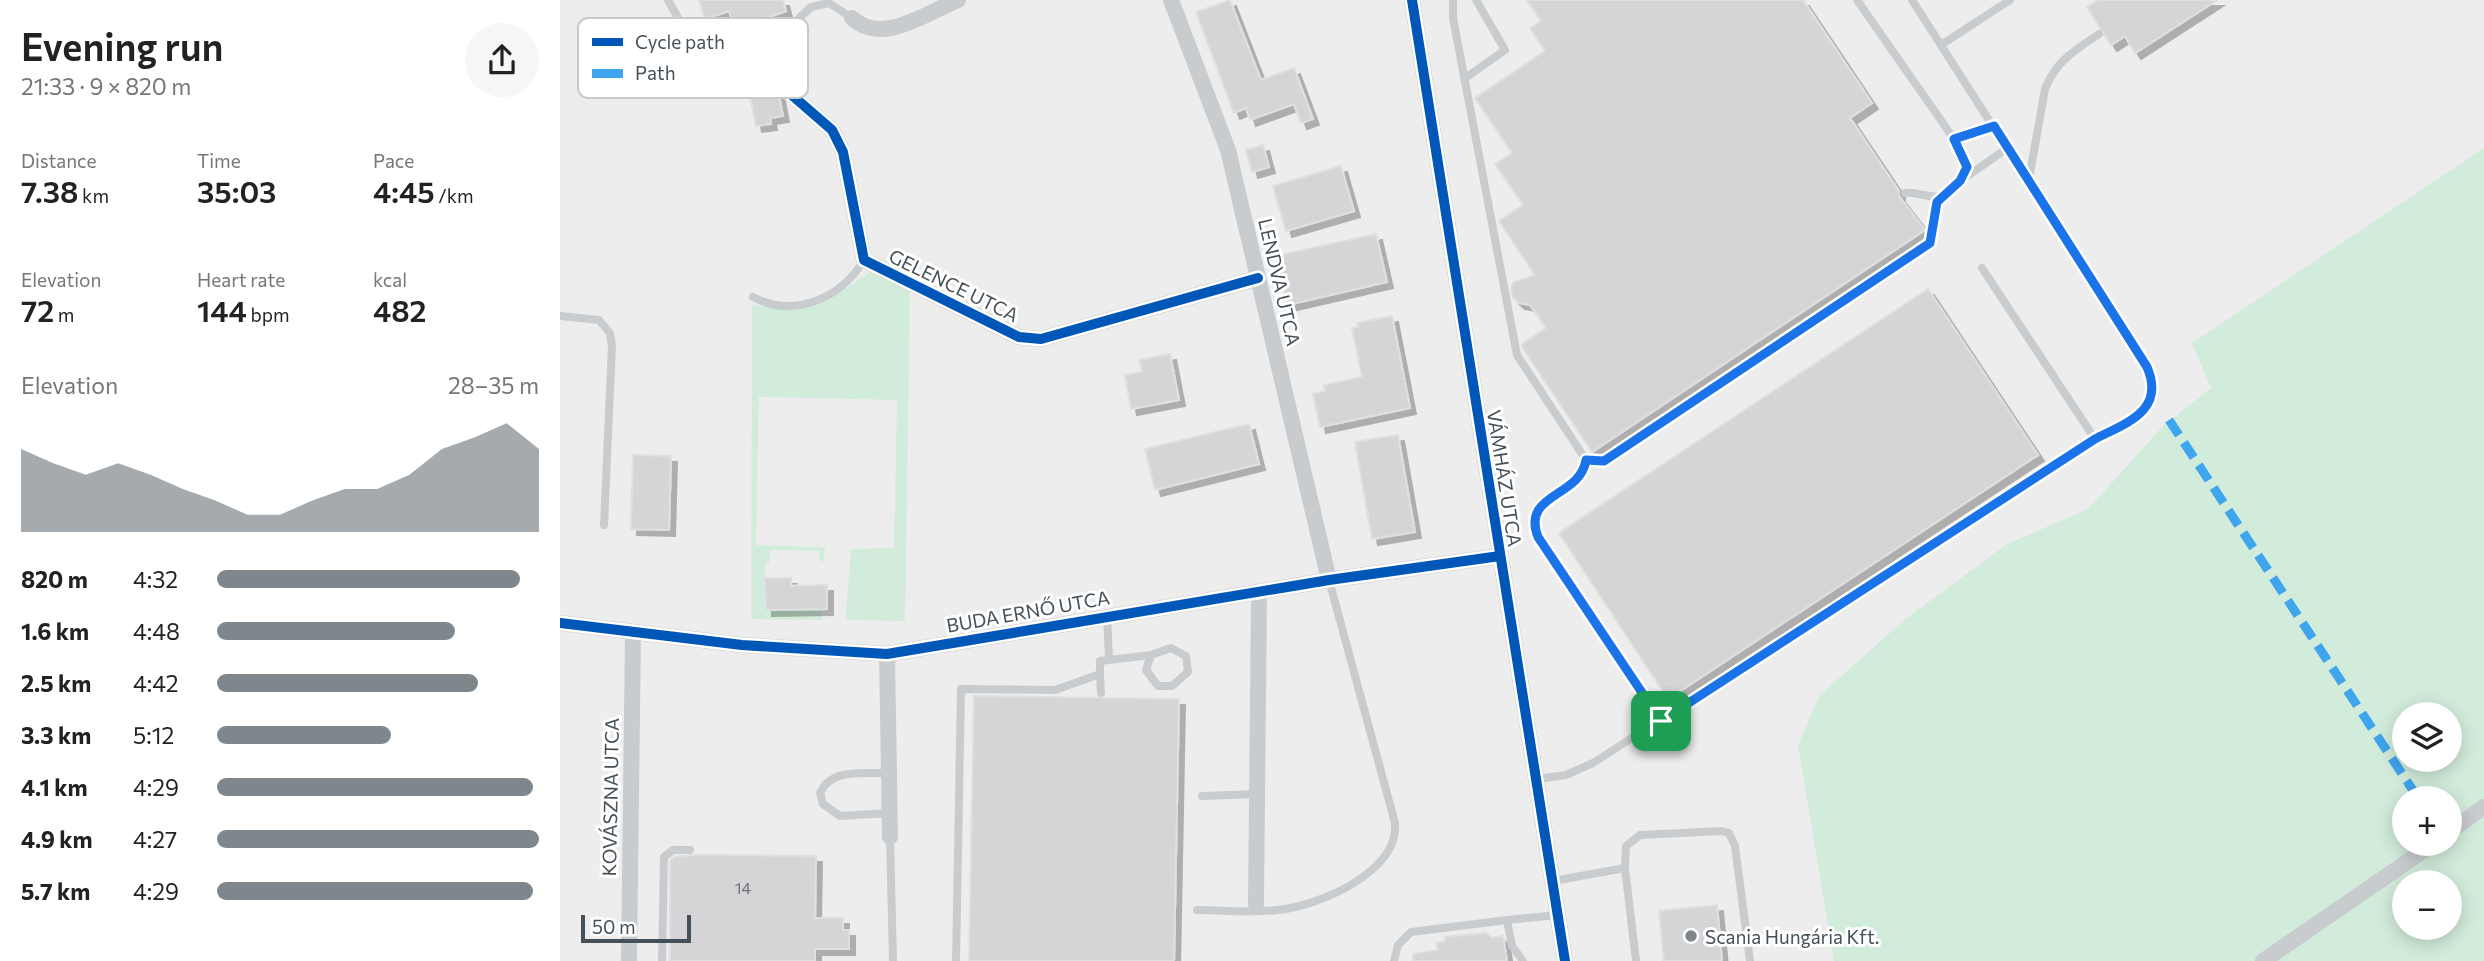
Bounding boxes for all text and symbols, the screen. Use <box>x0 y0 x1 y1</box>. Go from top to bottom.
legend <box>578 18 808 98</box>
text: Evening run <box>21 22 224 69</box>
button: share <box>465 23 539 97</box>
text: Cycle path <box>635 30 725 53</box>
text: Path <box>635 61 676 84</box>
text: 21:33 · 9 × 820 m <box>21 72 191 100</box>
text: Distance <box>21 149 97 172</box>
text: Time <box>197 149 241 172</box>
text: Pace <box>373 149 414 172</box>
text: 7.38 <box>21 172 78 209</box>
text: 35:03 <box>197 172 276 209</box>
text: 4:45 <box>373 172 435 209</box>
text: km <box>78 184 109 207</box>
text: /km <box>435 184 474 207</box>
street label: LENDVA UTCA <box>1254 216 1306 348</box>
street label: GELENCE UTCA <box>886 244 1022 326</box>
text: Elevation <box>21 268 101 291</box>
text: Heart rate <box>197 268 285 291</box>
text: kcal <box>373 268 407 291</box>
text: 72 <box>21 291 54 328</box>
text: 144 <box>197 291 247 328</box>
text: 482 <box>373 291 426 328</box>
text: m <box>54 303 74 326</box>
text: bpm <box>247 303 290 326</box>
text: Elevation <box>21 371 118 399</box>
text: 28–35 m <box>448 371 539 399</box>
street label: VÁMHÁZ UTCA <box>1483 408 1527 548</box>
text: 820 m <box>21 565 88 593</box>
text: 4:32 <box>133 565 178 593</box>
street label: BUDA ERNŐ UTCA <box>944 584 1111 637</box>
text: 1.6 km <box>21 617 89 645</box>
text: 4:48 <box>133 617 180 645</box>
text: 2.5 km <box>21 669 91 697</box>
text: 4:42 <box>133 669 178 697</box>
pin <box>1631 691 1691 751</box>
icon: arrive <box>1642 702 1680 740</box>
map controls <box>2392 702 2462 940</box>
button: layers <box>2392 702 2462 772</box>
street label: KOVÁSZNA UTCA <box>597 718 623 876</box>
text: 3.3 km <box>21 721 91 749</box>
text: 5:12 <box>133 721 174 749</box>
text: 4.1 km <box>21 773 87 801</box>
text: 4:29 <box>133 773 179 801</box>
button: + <box>2392 786 2462 856</box>
text: 4.9 km <box>21 825 93 853</box>
text: 4:27 <box>133 825 177 853</box>
button: − <box>2392 870 2462 940</box>
text: 5.7 km <box>21 877 90 905</box>
text: 4:29 <box>133 877 179 905</box>
house number: 14 <box>735 878 752 897</box>
scale bar <box>581 912 691 944</box>
text: 50 m <box>592 915 636 938</box>
place label: Scania Hungária Kft. <box>1705 925 1879 948</box>
marker: Scania Hungária Kft. <box>1683 928 1699 944</box>

